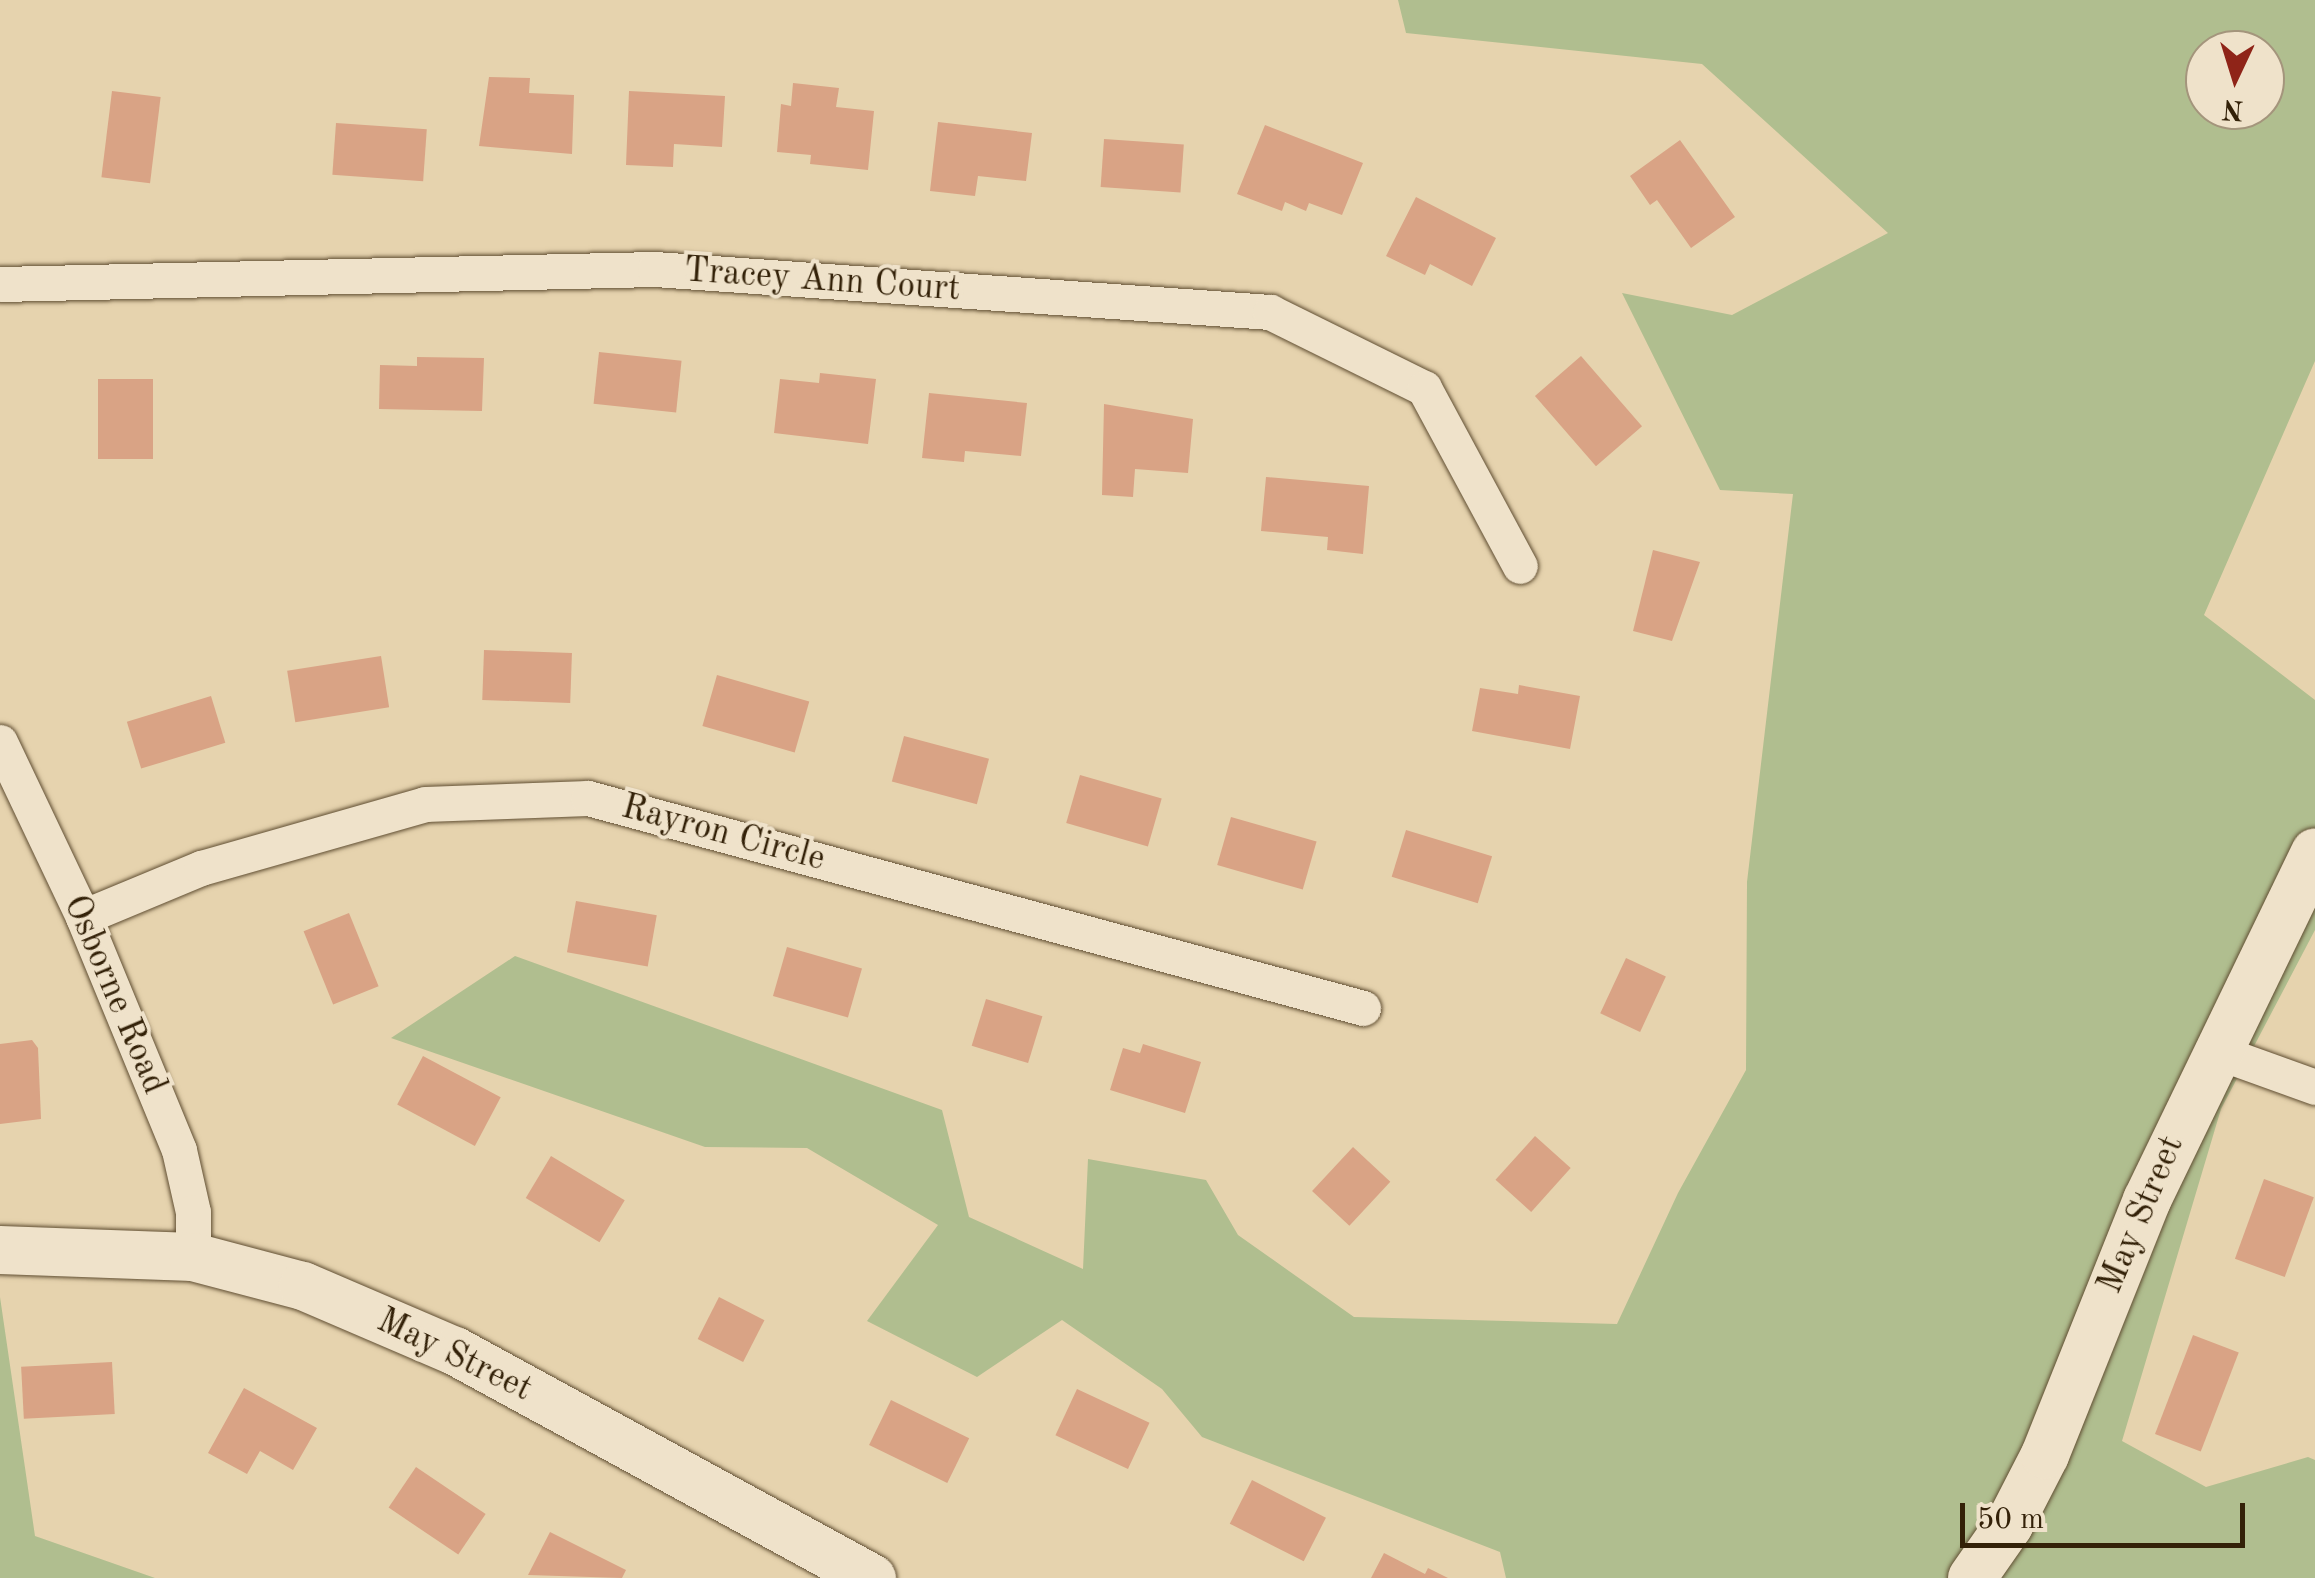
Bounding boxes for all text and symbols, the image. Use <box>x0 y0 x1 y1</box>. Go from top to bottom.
north arrow <box>2185 30 2285 130</box>
text: N <box>2221 93 2245 123</box>
street label: Tracey Ann Court <box>682 250 962 312</box>
street label: Rayron Circle <box>617 787 829 881</box>
street label: Osborne Road <box>53 889 175 1101</box>
street label: May Street <box>2090 1130 2194 1300</box>
street label: May Street <box>370 1300 538 1412</box>
scale bar <box>1965 1483 2250 1545</box>
text: 50 m <box>1977 1505 2044 1535</box>

